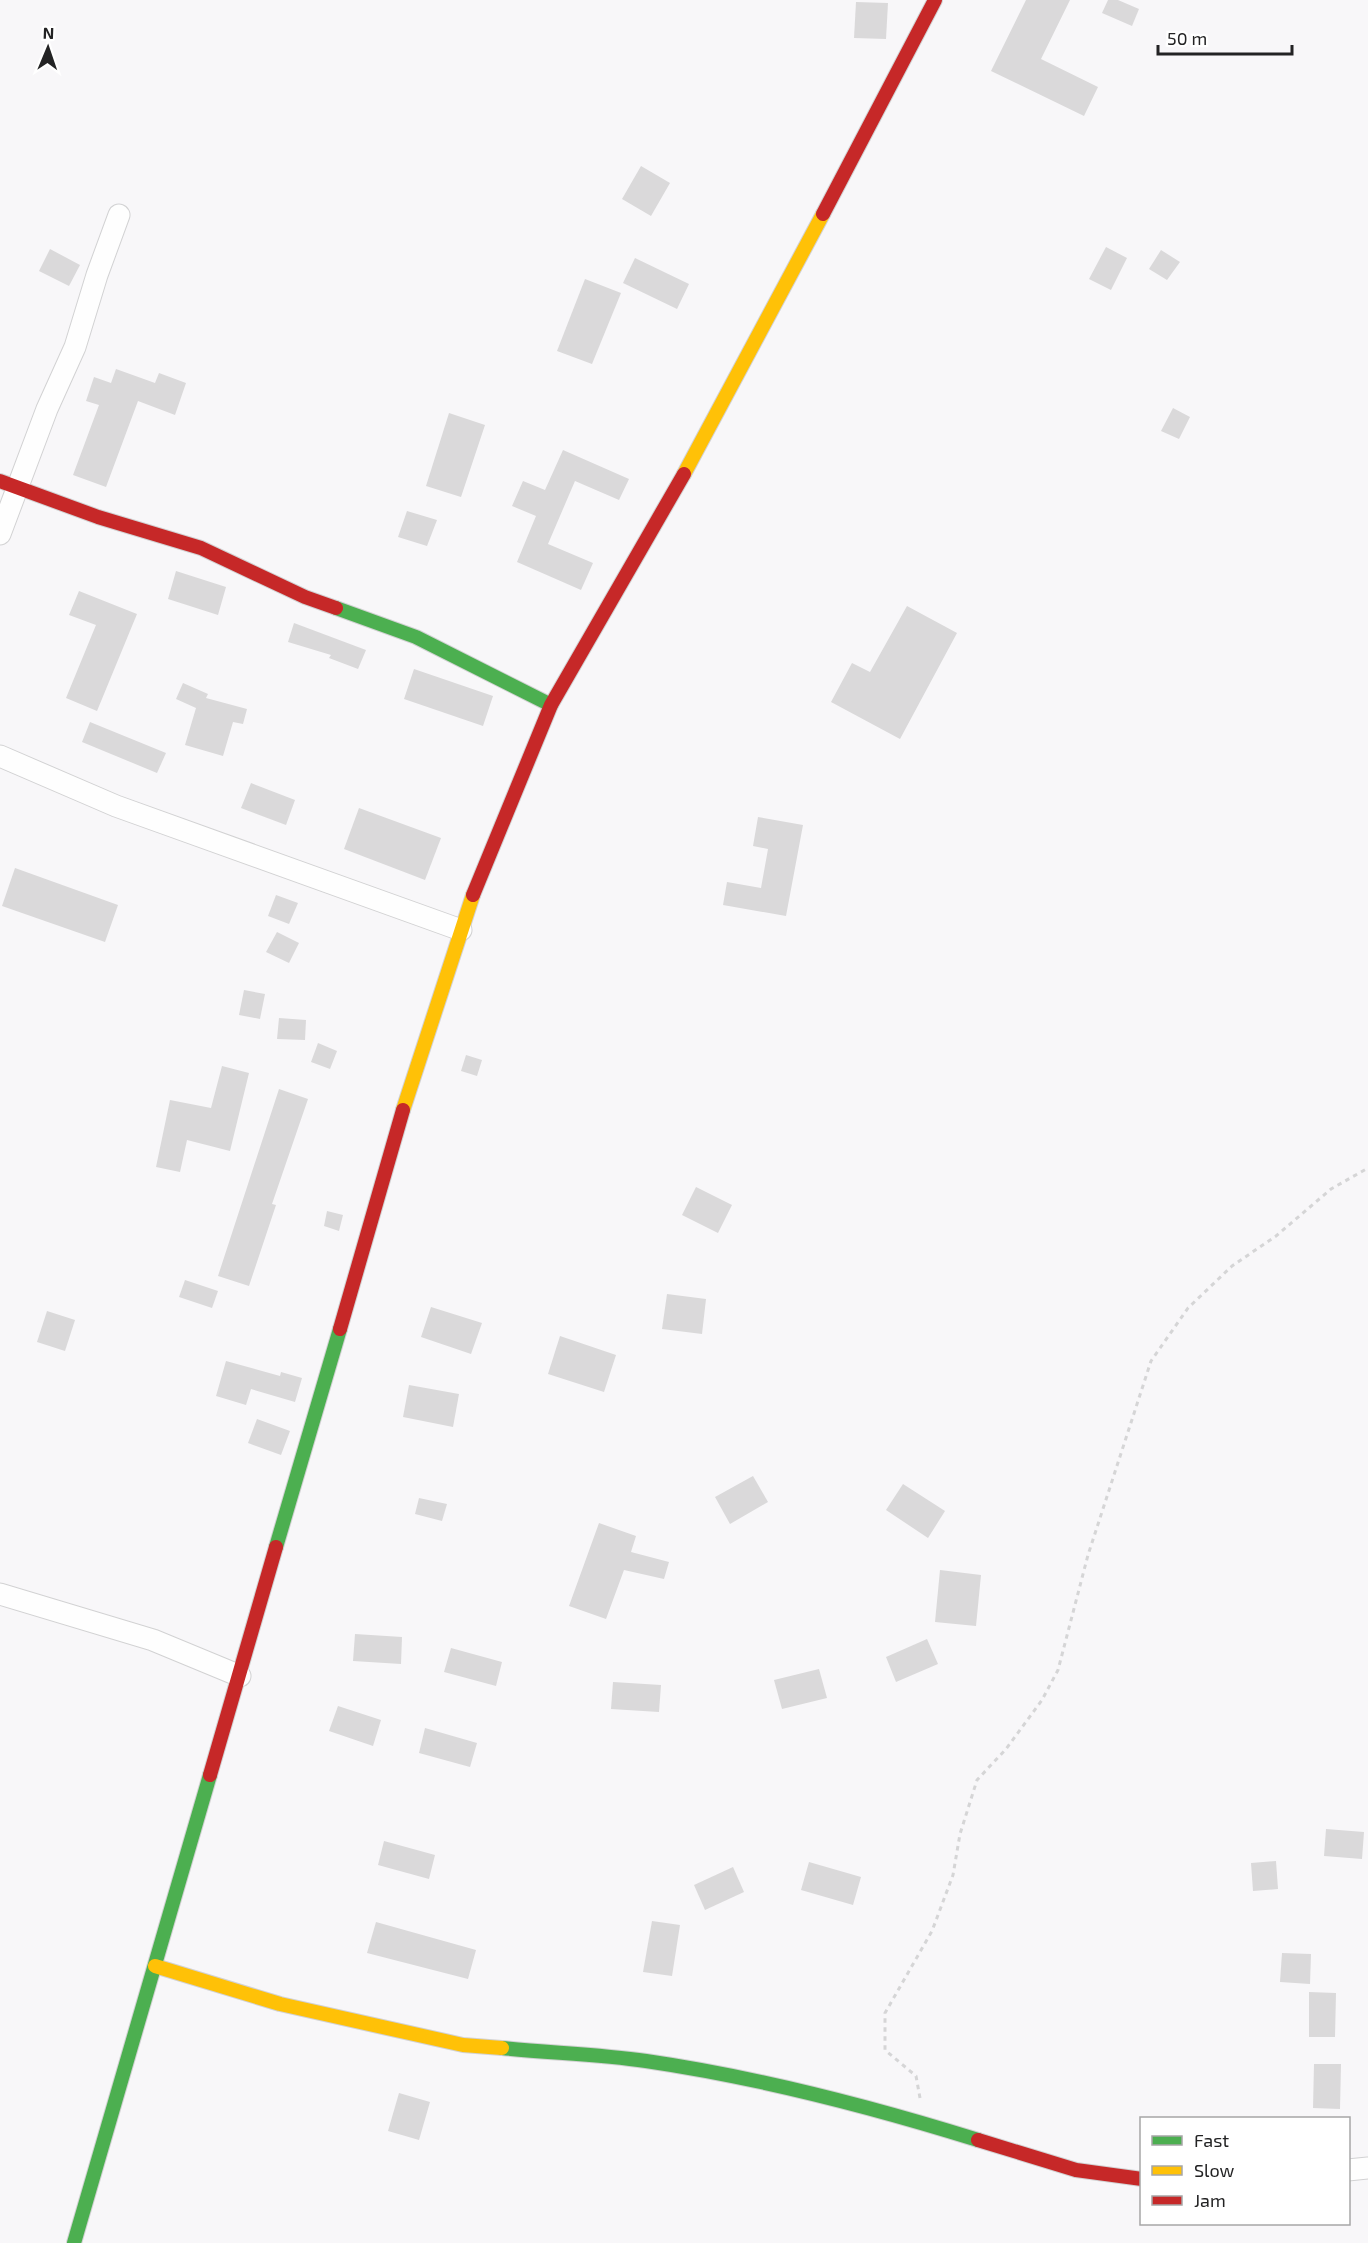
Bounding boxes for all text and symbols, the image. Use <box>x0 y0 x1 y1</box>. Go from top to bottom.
north arrow <box>18 18 78 78</box>
scale bar <box>1158 18 1292 56</box>
text: N <box>42 23 55 42</box>
text: 50 m <box>1167 27 1207 49</box>
legend <box>1140 2117 1350 2225</box>
text: Fast <box>1194 2129 1229 2151</box>
text: Slow <box>1194 2159 1235 2181</box>
text: Jam <box>1194 2189 1226 2211</box>

